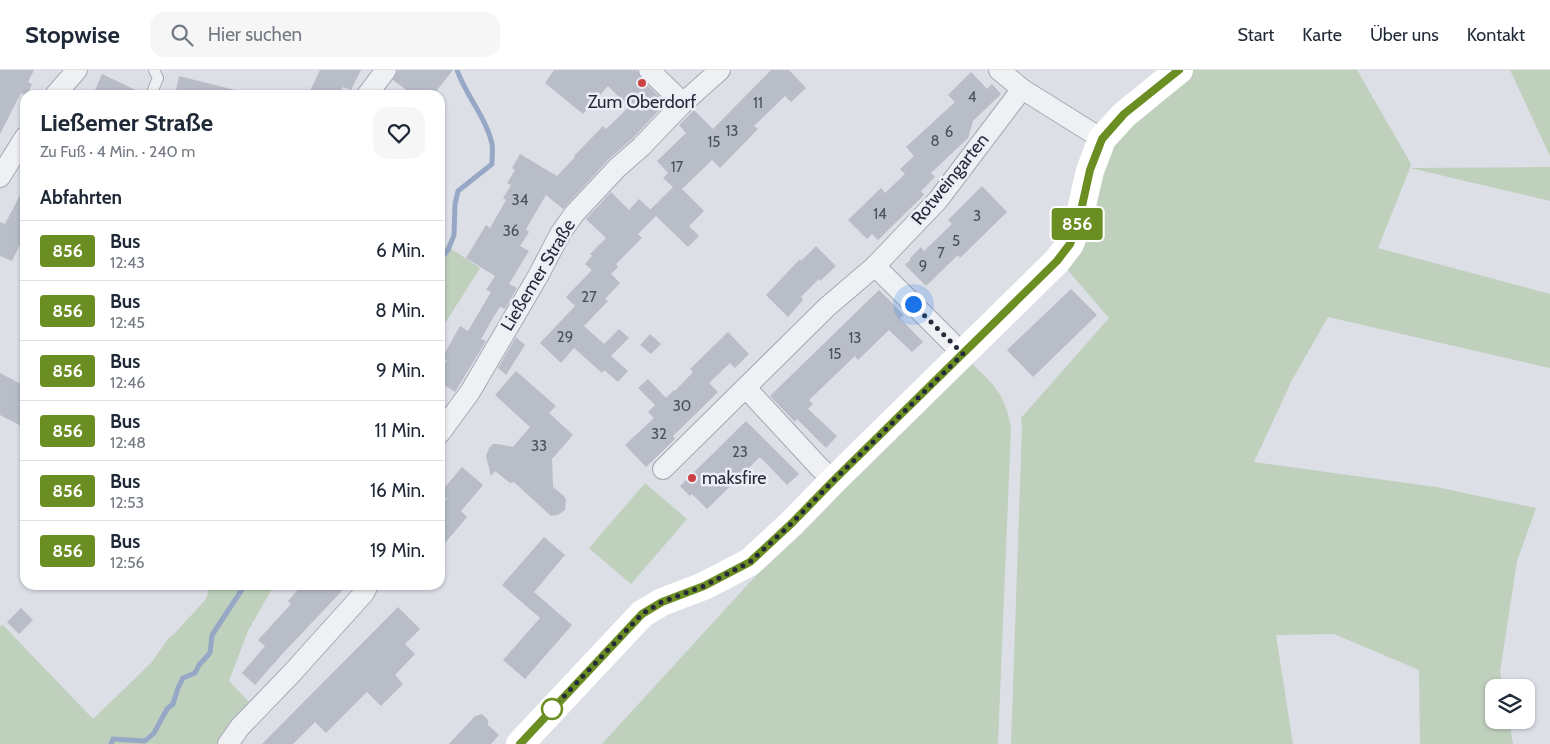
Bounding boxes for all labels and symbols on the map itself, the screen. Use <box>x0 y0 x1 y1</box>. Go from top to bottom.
marker: Zum Oberdorf <box>636 77 648 89</box>
house number: 4 <box>968 88 977 106</box>
place label: Zum Oberdorf <box>588 91 696 113</box>
house number: 11 <box>753 94 763 112</box>
house number: 13 <box>725 122 739 140</box>
house number: 6 <box>945 123 953 141</box>
street label: Rotweingarten <box>907 129 993 229</box>
house number: 8 <box>930 132 940 150</box>
house number: 15 <box>707 133 721 151</box>
house number: 17 <box>671 158 684 176</box>
house number: 34 <box>512 191 529 209</box>
house number: 14 <box>873 205 887 223</box>
house number: 3 <box>973 207 981 225</box>
line badge: 856 <box>1048 208 1106 240</box>
street label: Ließemer Straße <box>496 215 580 335</box>
house number: 36 <box>503 222 519 240</box>
house number: 5 <box>952 232 960 250</box>
house number: 7 <box>937 244 945 262</box>
house number: 9 <box>919 257 927 275</box>
house number: 27 <box>581 288 597 306</box>
your location <box>901 292 926 317</box>
house number: 29 <box>557 328 573 346</box>
house number: 13 <box>848 329 862 347</box>
house number: 15 <box>828 345 842 363</box>
house number: 30 <box>673 397 691 415</box>
house number: 32 <box>651 425 667 443</box>
house number: 33 <box>531 437 547 455</box>
house number: 23 <box>732 443 748 461</box>
place label: maksfire <box>702 467 766 489</box>
marker: maksfire <box>686 472 698 484</box>
unlabelled marker <box>541 698 563 720</box>

